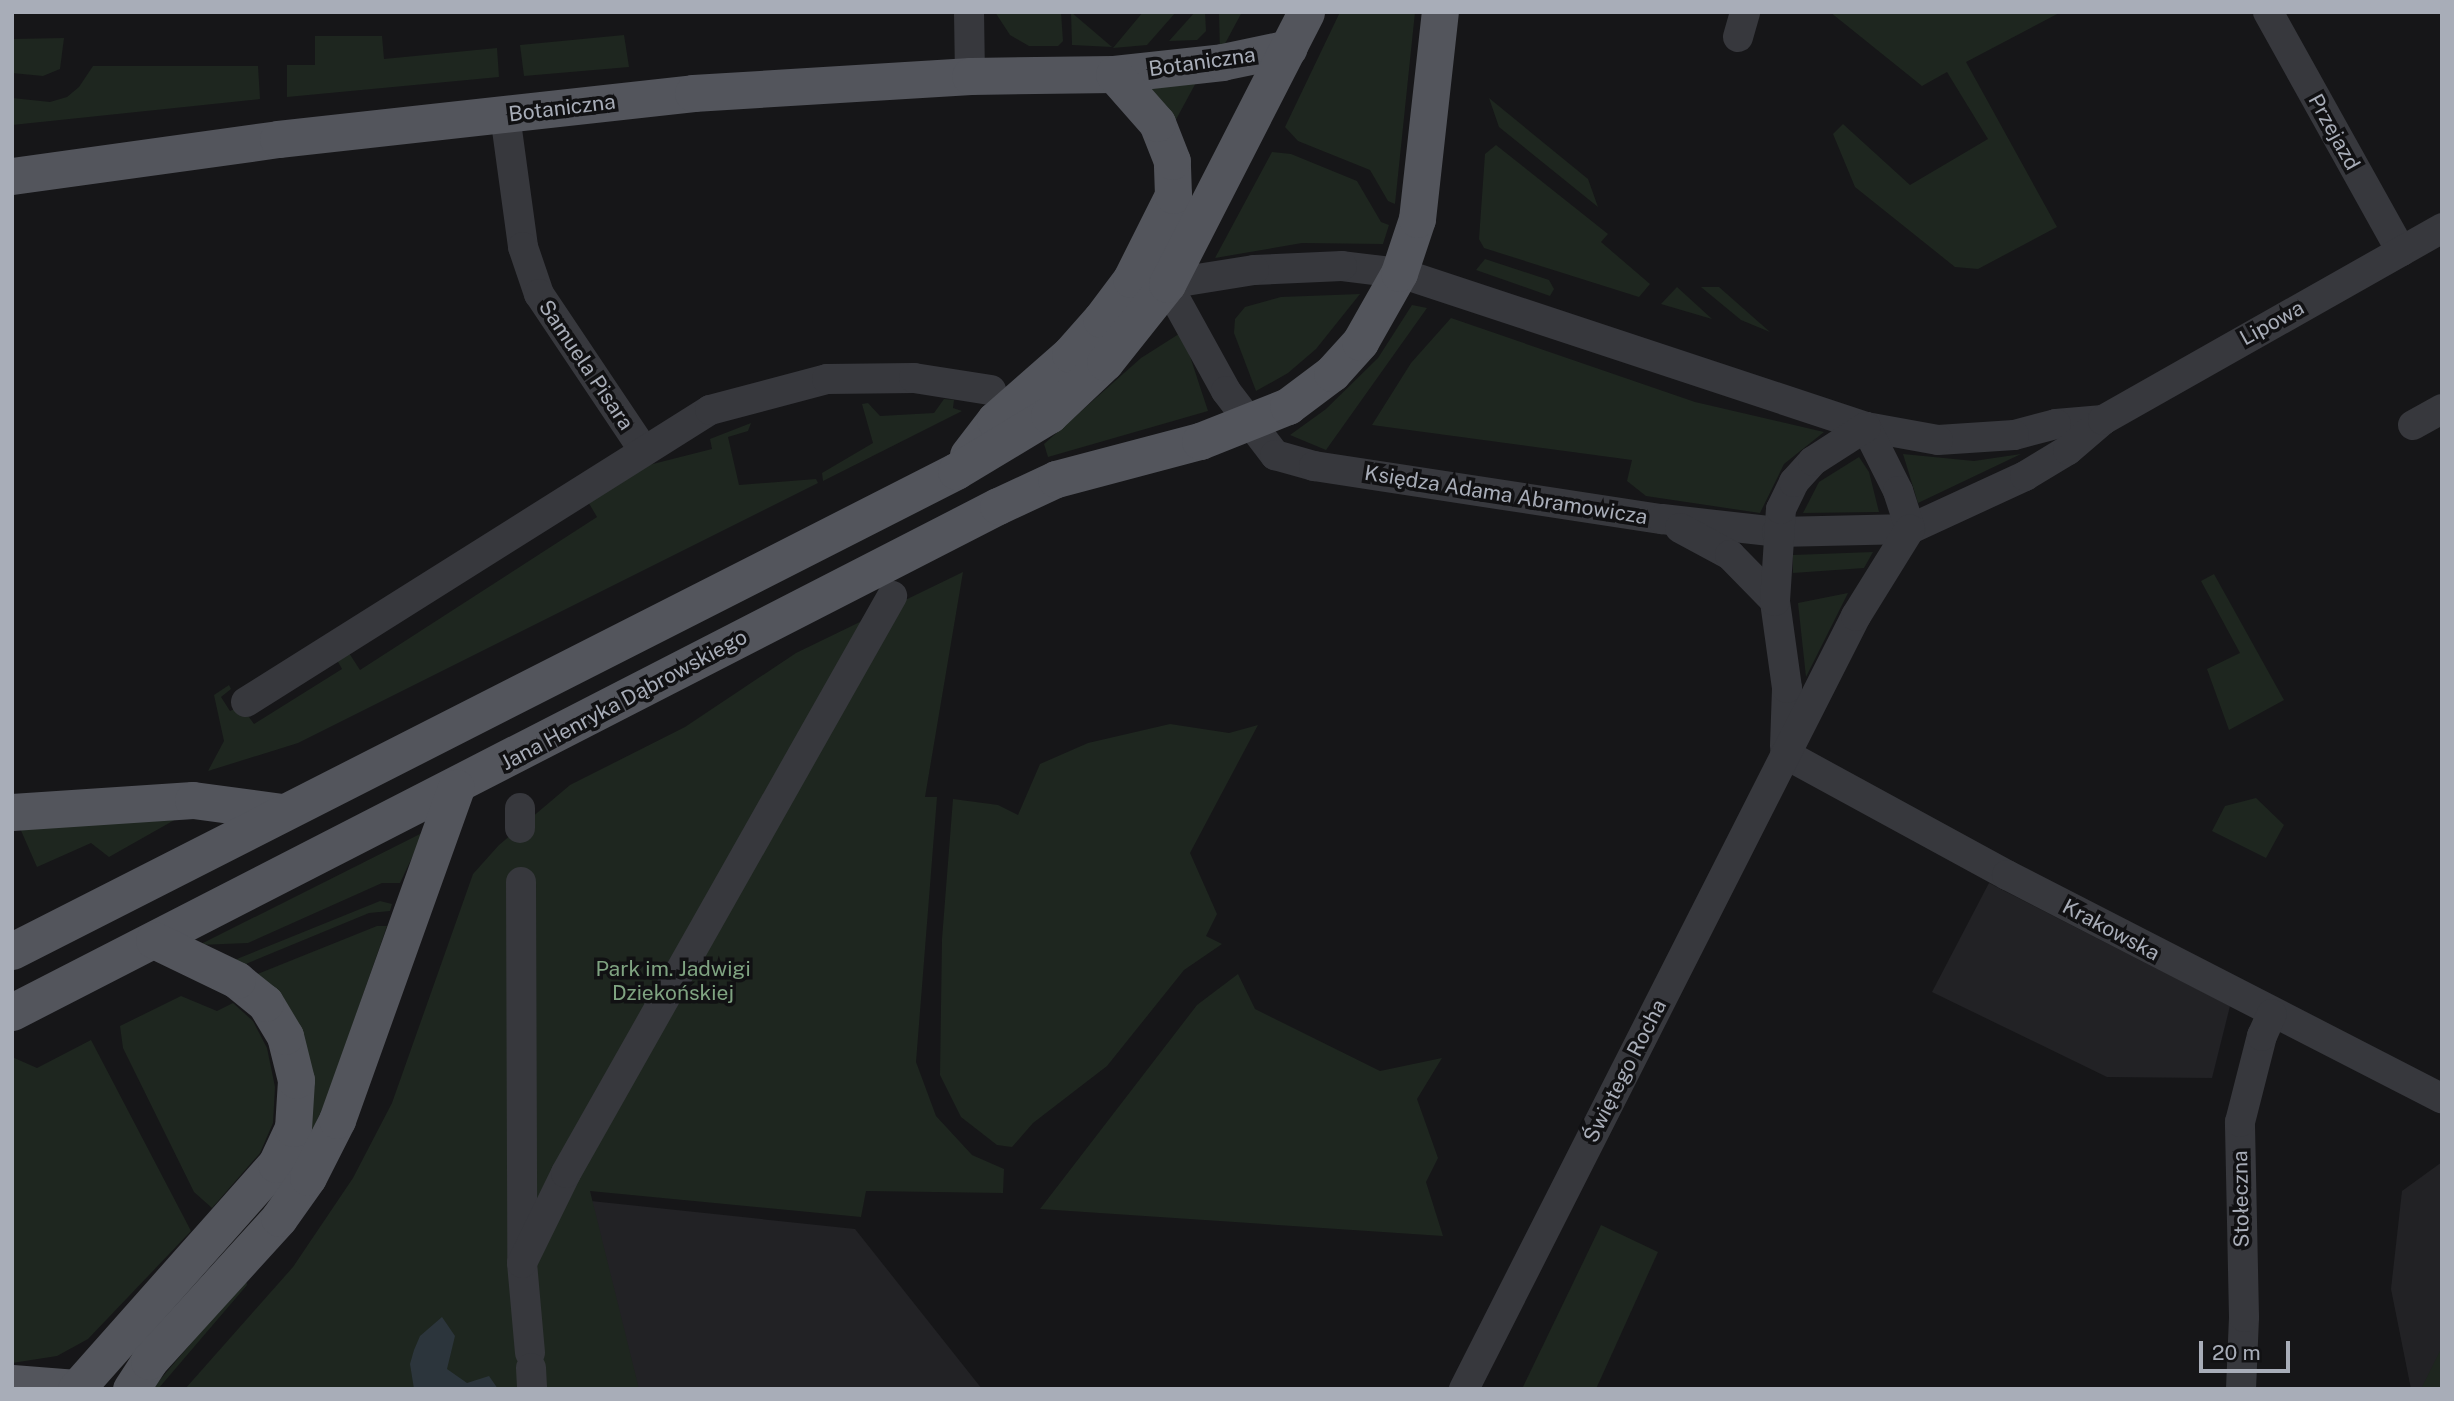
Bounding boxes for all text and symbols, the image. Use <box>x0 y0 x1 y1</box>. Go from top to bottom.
street label: Botaniczna <box>1147 42 1257 82</box>
street label: Botaniczna <box>507 89 617 127</box>
street label: Przejazd <box>2303 89 2365 175</box>
street label: Samuela Pisara <box>533 295 639 435</box>
street label: Lipowa <box>2236 295 2308 351</box>
street label: Księdza Adama Abramowicza <box>1363 460 1649 530</box>
street label: Jana Henryka Dąbrowskiego <box>497 624 751 776</box>
street label: Krakowska <box>2058 894 2164 966</box>
park label: Park im. Jadwigi Dziekońskiej <box>595 956 751 1006</box>
street label: Świętego Rocha <box>1578 995 1672 1147</box>
street label: Stołeczna <box>2228 1150 2254 1248</box>
scale bar <box>2202 1328 2293 1372</box>
text: 20 m <box>2212 1340 2261 1365</box>

